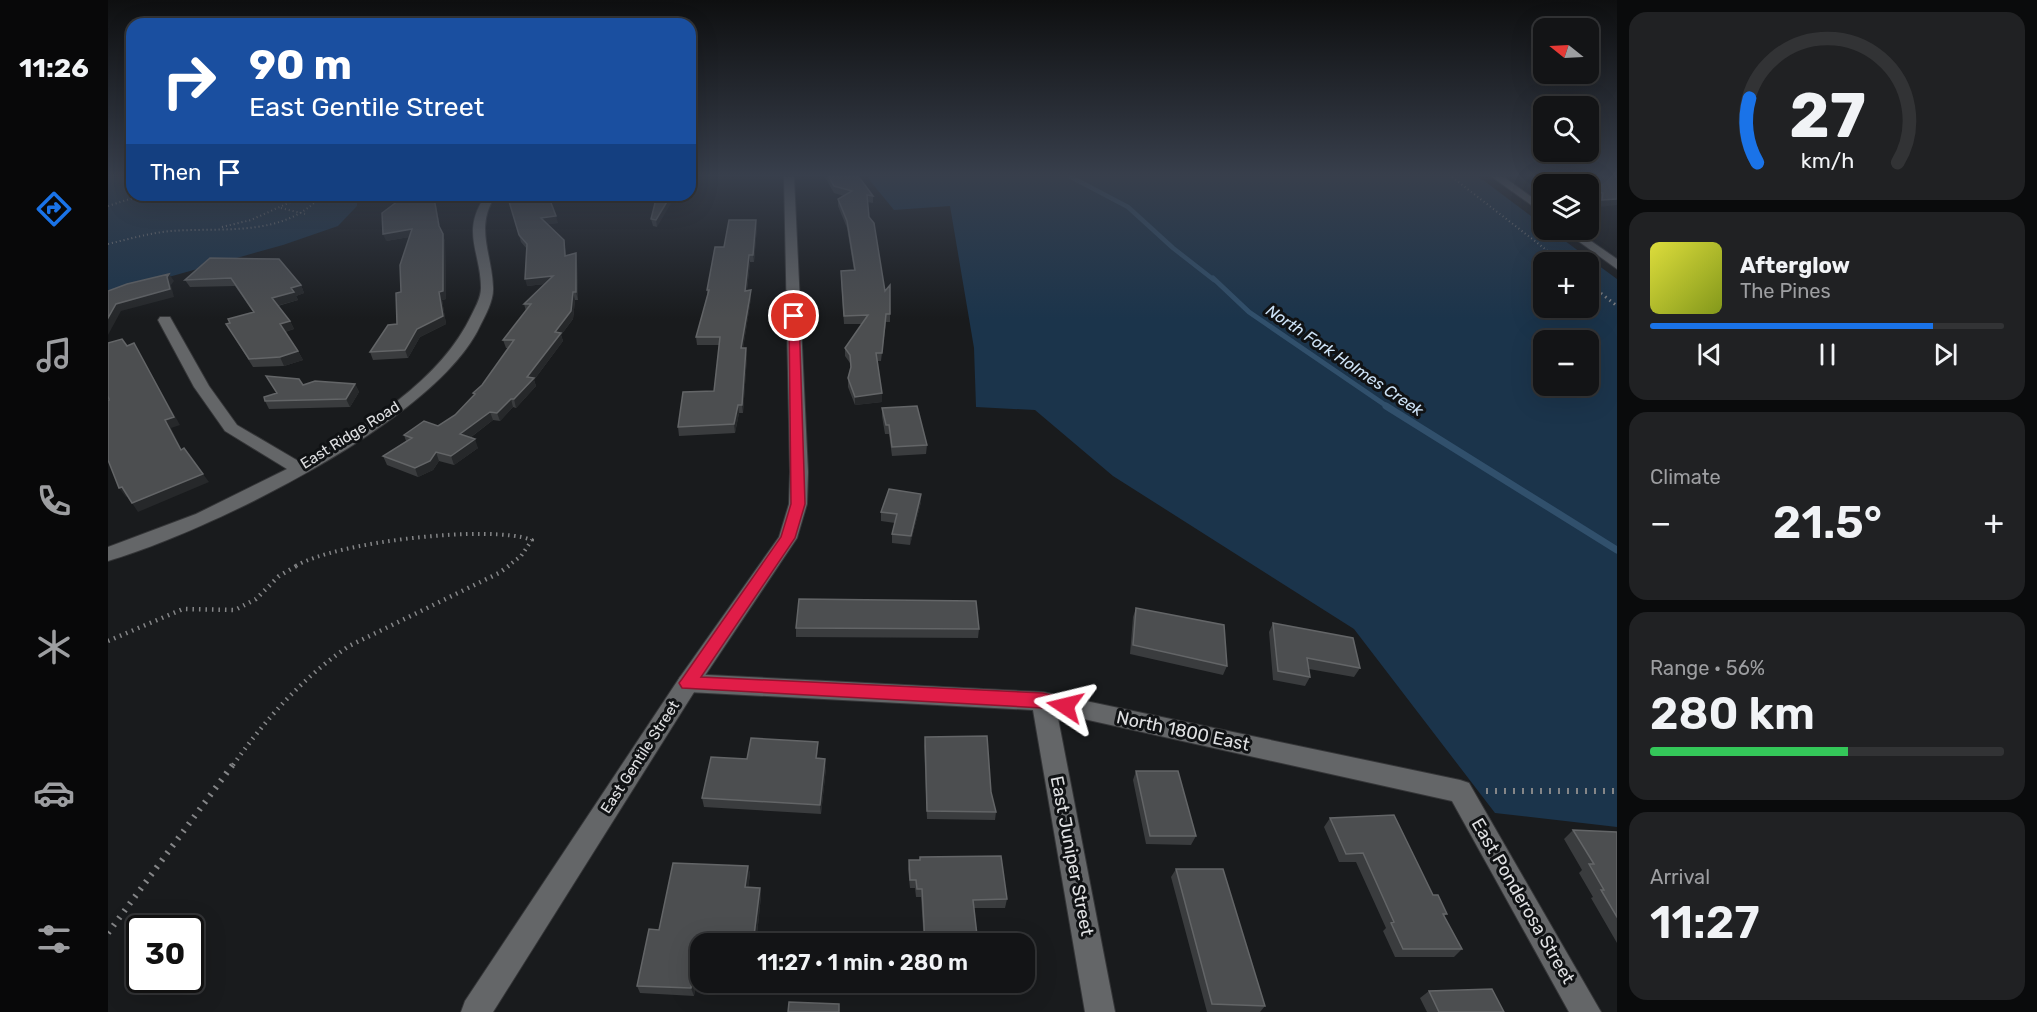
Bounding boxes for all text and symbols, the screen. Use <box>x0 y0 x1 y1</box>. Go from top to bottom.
north arrow <box>1533 18 1599 84</box>
map controls <box>1533 18 1599 396</box>
text: 90 m <box>249 40 352 90</box>
icon: right <box>150 42 228 120</box>
text: 11:26 <box>19 52 89 84</box>
text: 27 <box>1789 79 1865 153</box>
text: East Gentile Street <box>249 91 484 123</box>
button: search <box>1533 96 1599 162</box>
text: km/h <box>1800 148 1854 173</box>
icon: arrive <box>213 156 246 189</box>
text: Then <box>150 159 201 186</box>
button: layers <box>1533 174 1599 240</box>
icon: directions <box>33 188 75 230</box>
button: + <box>1533 252 1599 318</box>
text: Afterglow <box>1740 252 1850 279</box>
text: The Pines <box>1740 279 1831 303</box>
pin <box>768 290 819 341</box>
icon: arrive <box>777 299 810 332</box>
water label: North Fork Holmes Creek <box>1263 301 1428 421</box>
button: − <box>1533 330 1599 396</box>
icon: music <box>33 334 75 376</box>
icon: previous <box>1693 338 1726 371</box>
icon: pause <box>1811 338 1844 371</box>
icon: next <box>1929 338 1962 371</box>
street label: East Ridge Road <box>297 397 403 473</box>
text: Climate <box>1650 465 1721 489</box>
icon: phone <box>33 480 75 522</box>
text: 21.5° <box>1773 496 1882 549</box>
text: − <box>1650 503 1671 542</box>
text: + <box>1983 503 2004 542</box>
icon: climate <box>33 626 75 668</box>
text: Range · 56% <box>1650 656 1765 680</box>
position arrow <box>1033 674 1097 738</box>
text: 280 km <box>1650 687 1815 740</box>
street label: East Gentile Street <box>597 697 683 817</box>
street label: North 1800 East <box>1114 706 1252 756</box>
icon: car <box>33 772 75 814</box>
street label: East Juniper Street <box>1046 774 1098 938</box>
street label: East Ponderosa Street <box>1467 814 1579 988</box>
text: Arrival <box>1650 865 1710 889</box>
text: 11:27 <box>1650 896 1760 949</box>
speed limit sign: 30 <box>126 915 204 993</box>
icon: filters <box>33 918 75 960</box>
text: 11:27 · 1 min · 280 m <box>757 949 968 976</box>

